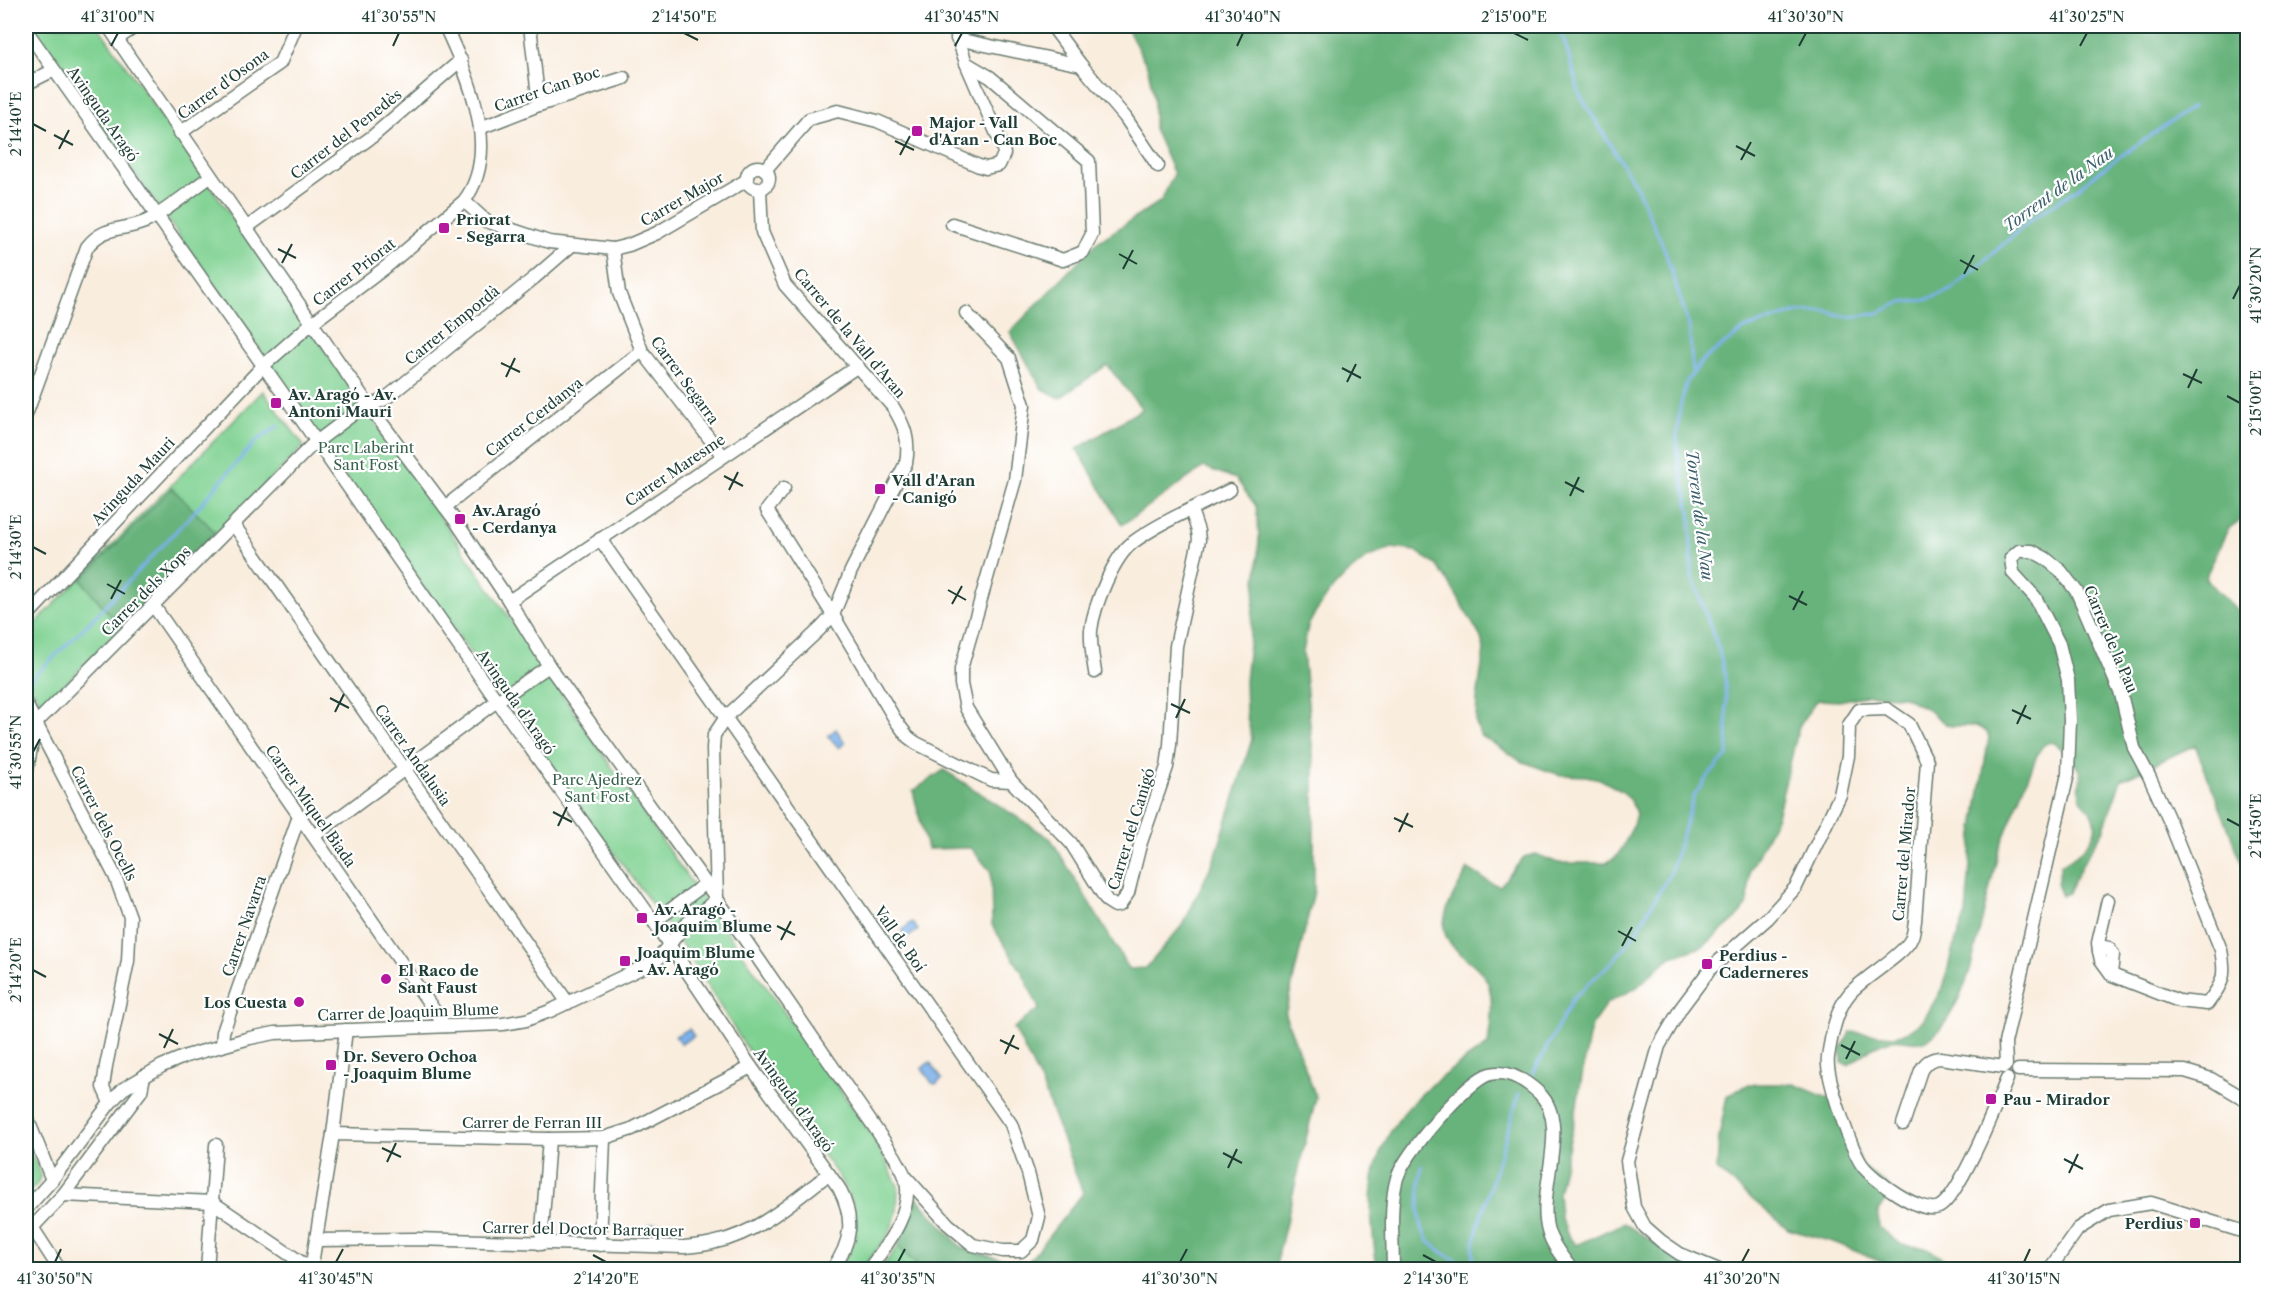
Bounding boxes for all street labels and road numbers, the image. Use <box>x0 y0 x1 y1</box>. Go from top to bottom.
street label: Carrer d'Osona <box>174 44 272 123</box>
street label: Avinguda Aragó <box>63 62 143 165</box>
street label: Carrer Can Boc <box>492 62 603 116</box>
street label: Carrer del Penedès <box>287 85 405 183</box>
street label: Carrer Major <box>637 167 728 230</box>
street label: Carrer Priorat <box>309 233 400 310</box>
street label: Carrer de la Vall d'Aran <box>790 264 910 402</box>
street label: Carrer Empordà <box>401 281 503 369</box>
street label: Carrer Segarra <box>647 332 723 428</box>
street label: Carrer Cerdanya <box>482 373 587 461</box>
street label: Carrer Maresme <box>621 429 729 511</box>
street label: Avinguda Mauri <box>87 433 179 530</box>
street label: Carrer dels Xops <box>97 542 195 640</box>
street label: Carrer de la Pau <box>2080 582 2142 696</box>
street label: Avinguda d'Aragó <box>472 645 559 758</box>
street label: Carrer Andalusia <box>371 700 455 810</box>
street label: Carrer Miquel Biada <box>262 741 360 871</box>
street label: Carrer dels Ocells <box>67 762 141 884</box>
street label: Carrer del Canigó <box>1103 766 1159 892</box>
street label: Carrer del Mirador <box>1889 785 1919 922</box>
street label: Carrer Navarra <box>218 873 270 979</box>
street label: Vall de Boí <box>870 902 930 976</box>
street label: Carrer de Joaquim Blume <box>317 999 499 1025</box>
street label: Avinguda d'Aragó <box>749 1043 838 1156</box>
street label: Carrer de Ferran III <box>462 1113 602 1132</box>
street label: Carrer del Doctor Barraquer <box>482 1218 685 1240</box>

